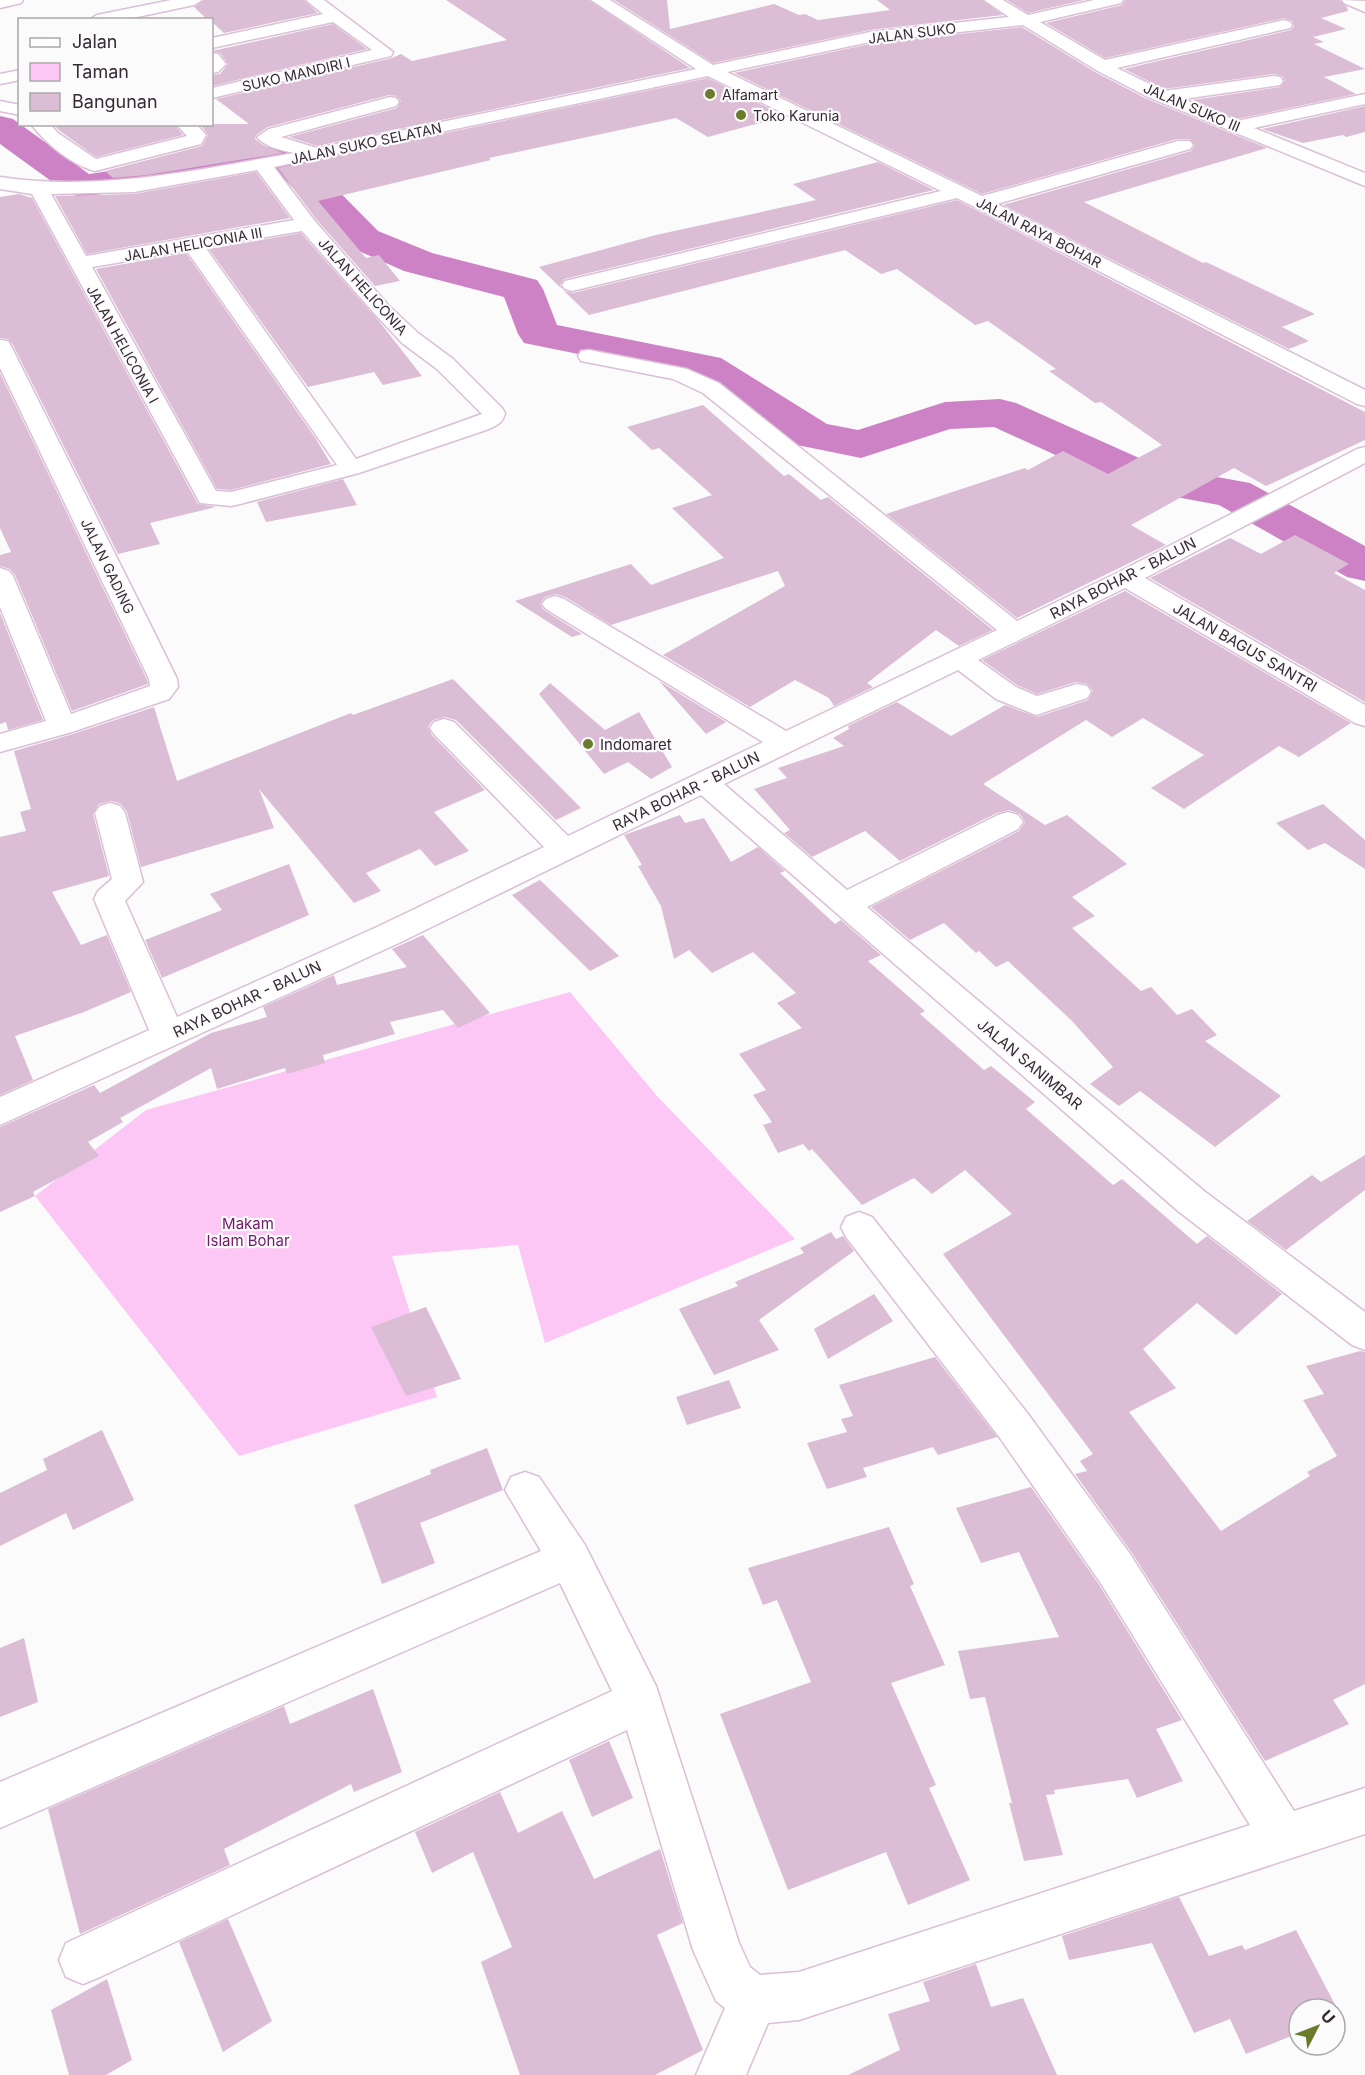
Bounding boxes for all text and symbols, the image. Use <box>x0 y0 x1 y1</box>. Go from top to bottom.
legend <box>18 18 213 126</box>
street label: JALAN SUKO <box>867 19 957 47</box>
text: Jalan <box>72 31 117 52</box>
street label: SUKO MANDIRI I <box>240 53 352 95</box>
text: Taman <box>72 61 129 82</box>
street label: JALAN SUKO III <box>1141 79 1243 135</box>
place label: Alfamart <box>722 86 778 103</box>
marker: Alfamart <box>703 87 717 101</box>
text: Bangunan <box>72 91 158 112</box>
place label: Toko Karunia <box>753 107 839 124</box>
marker: Toko Karunia <box>734 108 748 122</box>
street label: JALAN SUKO SELATAN <box>289 119 443 167</box>
street label: JALAN RAYA BOHAR <box>974 193 1104 271</box>
street label: JALAN HELICONIA III <box>123 223 263 265</box>
street label: JALAN HELICONIA <box>315 234 411 338</box>
street label: JALAN HELICONIA I <box>83 282 163 406</box>
street label: JALAN GADING <box>78 515 138 617</box>
street label: RAYA BOHAR - BALUN <box>1047 533 1199 623</box>
street label: JALAN BAGUS SANTRI <box>1169 598 1321 696</box>
place label: Indomaret <box>600 735 672 754</box>
marker: Indomaret <box>581 737 595 751</box>
street label: RAYA BOHAR - BALUN <box>609 747 763 835</box>
street label: RAYA BOHAR - BALUN <box>170 956 324 1042</box>
street label: JALAN SANIMBAR <box>973 1014 1087 1114</box>
park label: Makam Islam Bohar <box>206 1214 290 1250</box>
north arrow <box>1287 1997 1347 2057</box>
text: U <box>1317 2006 1339 2028</box>

